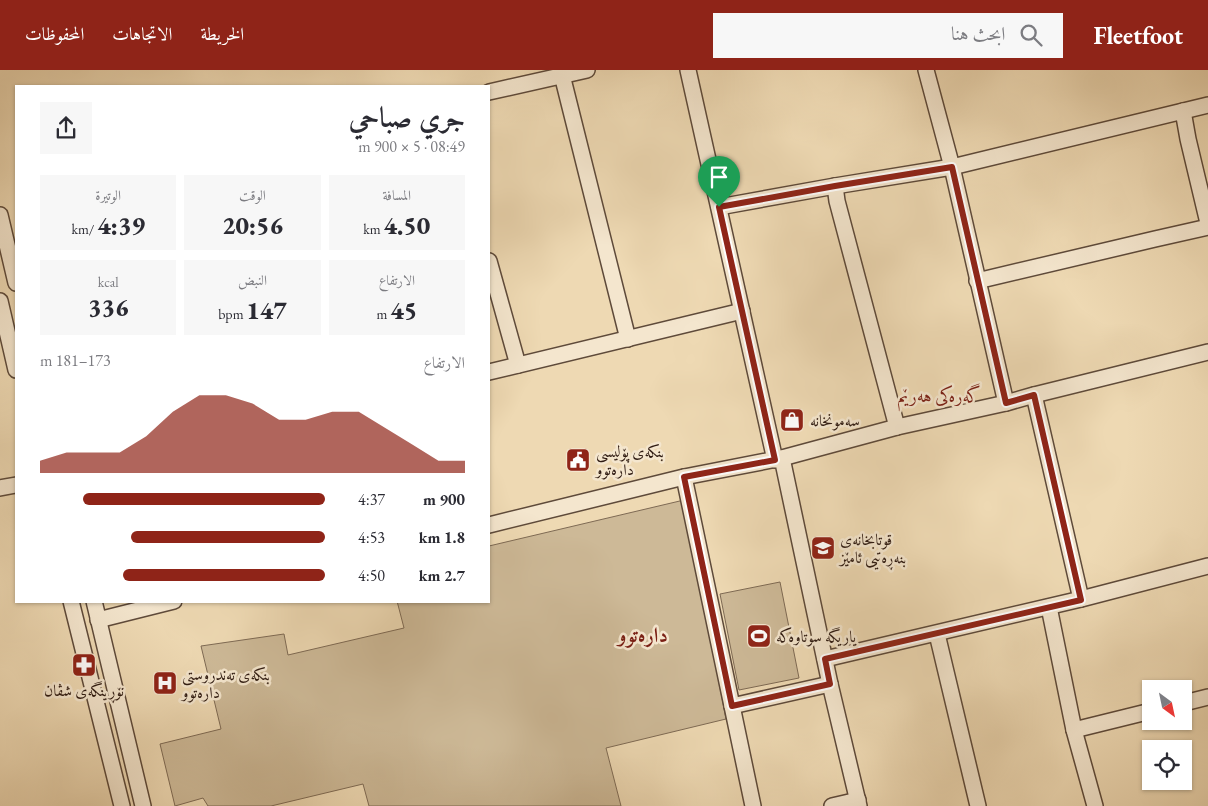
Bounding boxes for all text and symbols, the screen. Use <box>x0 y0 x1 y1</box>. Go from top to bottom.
search box <box>713 13 1063 58</box>
text: Fleetfoot <box>1093 20 1183 51</box>
text: ابحث هنا <box>951 21 1005 46</box>
icon: search <box>1017 21 1045 49</box>
text: المحفوظات <box>25 22 84 45</box>
text: الاتجاهات <box>112 22 172 45</box>
text: الخريطة <box>200 22 244 45</box>
text: جري صباحي <box>349 99 465 135</box>
button: share <box>40 102 92 154</box>
text: 08:49 · 5 × 900 m <box>358 136 465 157</box>
pin <box>698 156 740 207</box>
icon: arrive <box>705 163 733 191</box>
text: الوتيرة <box>95 186 121 204</box>
text: الوقت <box>239 186 266 204</box>
text: المسافة <box>383 186 411 204</box>
text: 4:39 <box>97 209 145 241</box>
text: 20:56 <box>222 209 283 241</box>
text: 4.50 <box>384 209 430 241</box>
text: /km <box>71 220 97 238</box>
text: km <box>363 220 384 238</box>
text: النبض <box>238 271 267 289</box>
text: الارتفاع <box>379 271 415 289</box>
text: kcal <box>98 273 119 291</box>
text: 336 <box>88 291 128 323</box>
text: 147 <box>246 294 287 326</box>
text: 45 <box>390 294 417 326</box>
text: bpm <box>218 305 246 323</box>
text: m <box>376 305 390 323</box>
text: 173–181 m <box>40 350 111 371</box>
text: الارتفاع <box>423 352 465 373</box>
district label: گەرەکی هەرێم <box>897 383 981 412</box>
shop icon: سەمونخانە <box>779 407 805 433</box>
place label: سەمونخانە <box>810 410 860 431</box>
place label: بنکەی پۆلیسی دارەتوو <box>594 441 664 480</box>
public building icon: بنکەی پۆلیسی دارەتوو <box>565 447 591 473</box>
text: 4:37 <box>358 489 385 510</box>
text: 900 m <box>423 489 465 510</box>
text: 4:53 <box>358 527 385 548</box>
text: 1.8 km <box>419 527 465 548</box>
place label: قوتابخانەی بنەڕەتیی ئامێز <box>838 529 906 571</box>
school or university icon: قوتابخانەی بنەڕەتیی ئامێز <box>810 535 836 561</box>
text: 4:50 <box>358 565 385 586</box>
text: 2.7 km <box>419 565 465 586</box>
district label: دارەتوو <box>616 621 668 648</box>
sports icon: یاریگە سوتاوەکە <box>746 623 772 649</box>
place label: یاریگە سوتاوەکە <box>776 626 857 647</box>
pharmacy icon: نۆڕینگەی شڤان <box>71 652 97 678</box>
place label: بنکەی تەندروستی دارەتوو <box>180 664 270 703</box>
hospital icon: بنکەی تەندروستی دارەتوو <box>152 670 178 696</box>
place label: نۆڕینگەی شڤان <box>44 680 124 704</box>
north arrow <box>1142 680 1192 730</box>
map controls <box>1142 680 1192 790</box>
button: locate <box>1142 740 1192 790</box>

